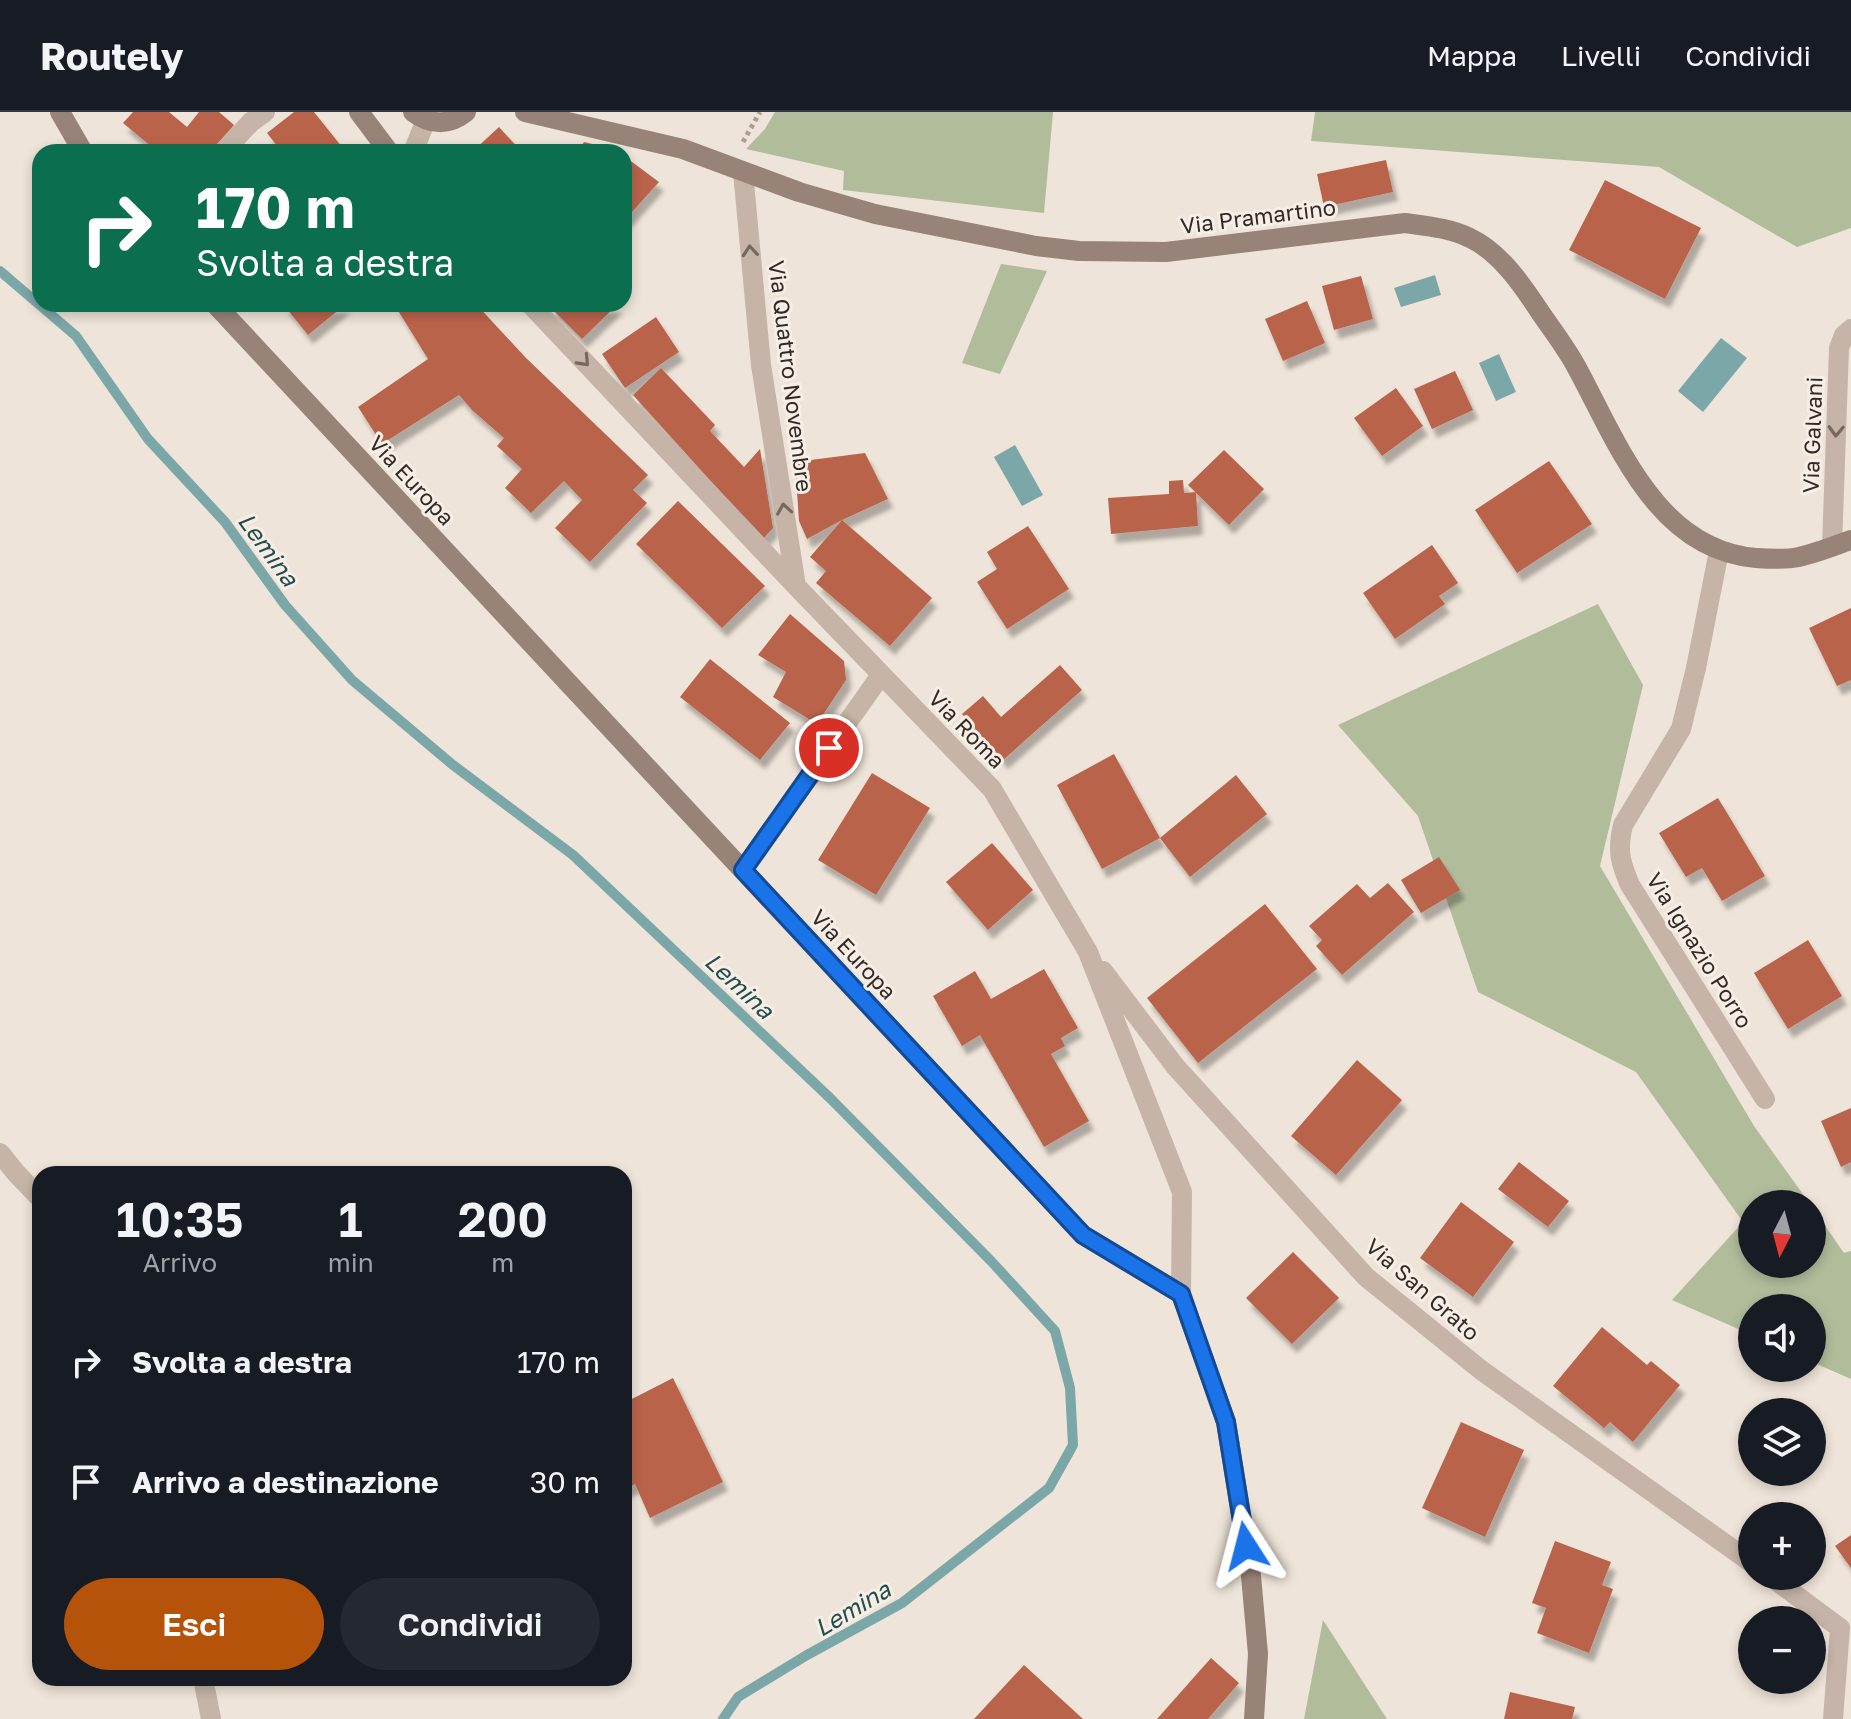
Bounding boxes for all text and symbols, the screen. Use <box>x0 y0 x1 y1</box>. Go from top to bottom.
text: Routely <box>40 33 184 78</box>
text: Mappa <box>1427 39 1517 72</box>
text: Livelli <box>1561 39 1641 72</box>
text: Condividi <box>1685 39 1811 72</box>
text: 170 m <box>196 173 355 240</box>
icon: right <box>64 176 168 280</box>
street label: Via Pramartino <box>1179 193 1337 239</box>
text: Svolta a destra <box>196 241 454 284</box>
one-way arrow <box>742 244 759 257</box>
street label: Via Quattro Novembre <box>763 259 819 493</box>
one-way arrow <box>574 352 589 366</box>
street label: Via Galvani <box>1796 376 1828 494</box>
one-way arrow <box>1827 425 1844 438</box>
street label: Via Europa <box>364 430 460 530</box>
one-way arrow <box>776 502 793 516</box>
water label: Lemina <box>233 507 306 592</box>
street label: Via Roma <box>923 684 1011 774</box>
pin <box>795 714 863 782</box>
icon: arrive <box>807 726 851 770</box>
street label: Via Ignazio Porro <box>1641 867 1759 1033</box>
street label: Via Europa <box>806 904 902 1004</box>
water label: Lemina <box>700 946 781 1025</box>
text: 10:35 <box>116 1190 244 1248</box>
text: 1 <box>339 1190 363 1248</box>
text: 200 <box>458 1190 548 1248</box>
north arrow <box>1738 1190 1826 1278</box>
map controls <box>1738 1190 1826 1694</box>
street label: Via San Grato <box>1360 1232 1486 1346</box>
text: Arrivo <box>143 1247 217 1278</box>
text: min <box>328 1247 374 1278</box>
text: m <box>491 1247 514 1278</box>
button: sound <box>1738 1294 1826 1382</box>
icon: right <box>64 1340 108 1384</box>
text: Svolta a destra <box>132 1344 352 1380</box>
text: 170 m <box>517 1344 600 1380</box>
button: layers <box>1738 1398 1826 1486</box>
icon: arrive <box>64 1460 108 1504</box>
text: Arrivo a destinazione <box>132 1464 439 1500</box>
text: 30 m <box>530 1464 600 1500</box>
button: + <box>1738 1502 1826 1590</box>
position arrow <box>1204 1504 1288 1588</box>
water label: Lemina <box>809 1573 896 1642</box>
button: Esci <box>64 1578 324 1670</box>
button: Condividi <box>340 1578 600 1670</box>
button: − <box>1738 1606 1826 1694</box>

